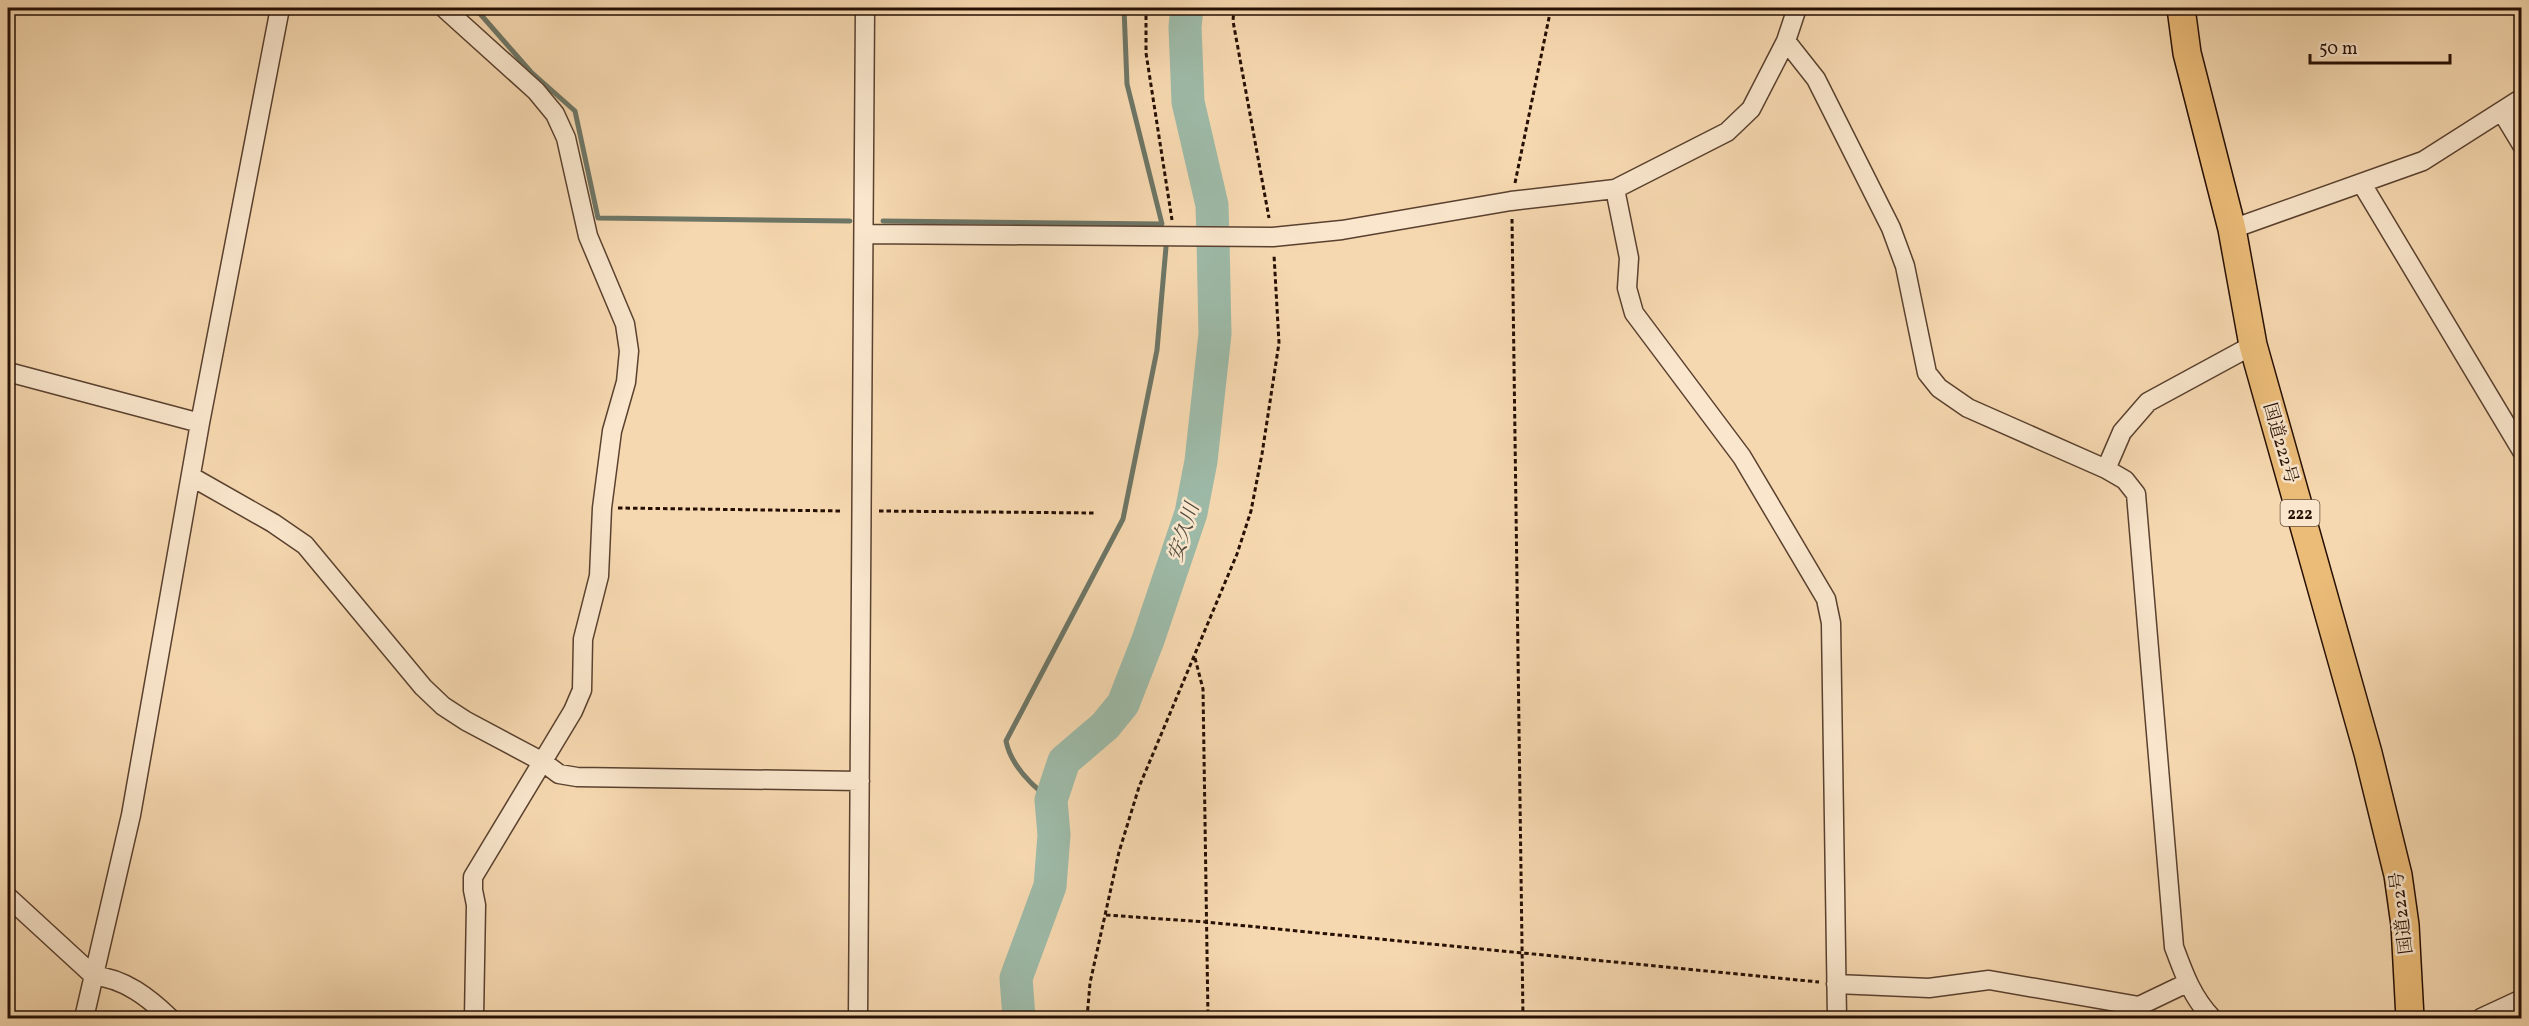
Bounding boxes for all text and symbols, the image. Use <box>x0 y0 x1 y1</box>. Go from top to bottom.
scale bar <box>2310 27 2450 65</box>
text: 50 m <box>2319 37 2358 62</box>
street label: 国道222号 <box>2256 400 2303 487</box>
water label: 安久川 <box>1162 498 1208 565</box>
road number: 222 <box>2280 500 2320 526</box>
street label: 国道222号 <box>2385 870 2420 956</box>

